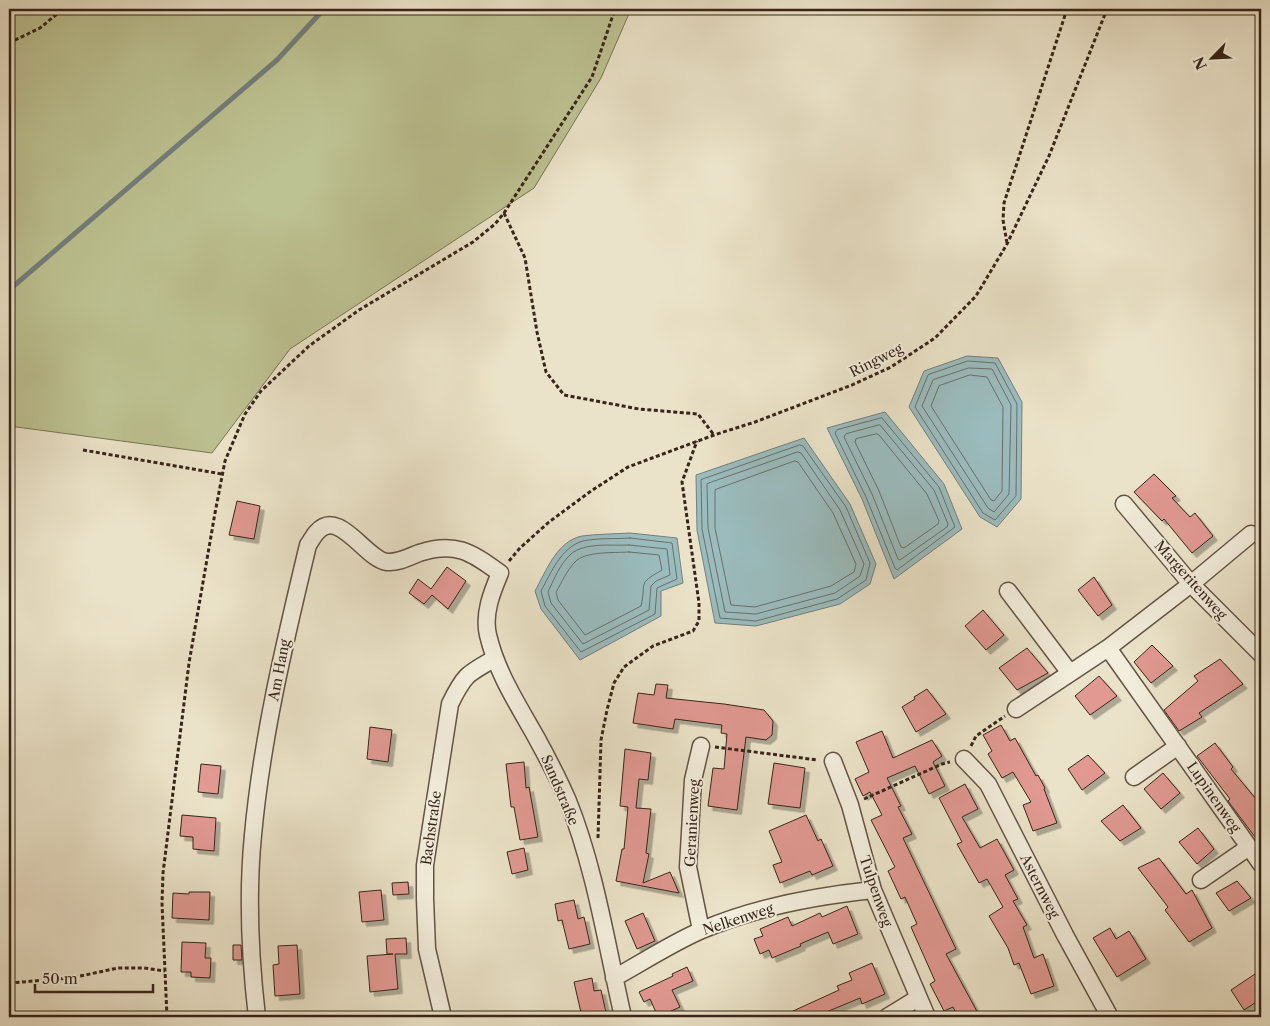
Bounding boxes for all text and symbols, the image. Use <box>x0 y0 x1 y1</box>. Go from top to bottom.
north arrow <box>1188 32 1238 82</box>
text: N <box>1189 54 1211 73</box>
street label: Ringweg <box>846 339 906 381</box>
street label: Margeritenweg <box>1151 537 1232 624</box>
street label: Am Hang <box>264 637 294 703</box>
street label: Sandstraße <box>537 752 583 828</box>
street label: Lupinenweg <box>1183 758 1245 836</box>
street label: Geranienweg <box>681 778 703 867</box>
street label: Bachstraße <box>417 789 445 866</box>
street label: Asternweg <box>1016 850 1064 922</box>
street label: Tulpenweg <box>855 853 897 930</box>
street label: Nelkenweg <box>700 899 776 939</box>
scale bar <box>35 961 152 993</box>
text: 50 m <box>42 969 78 988</box>

